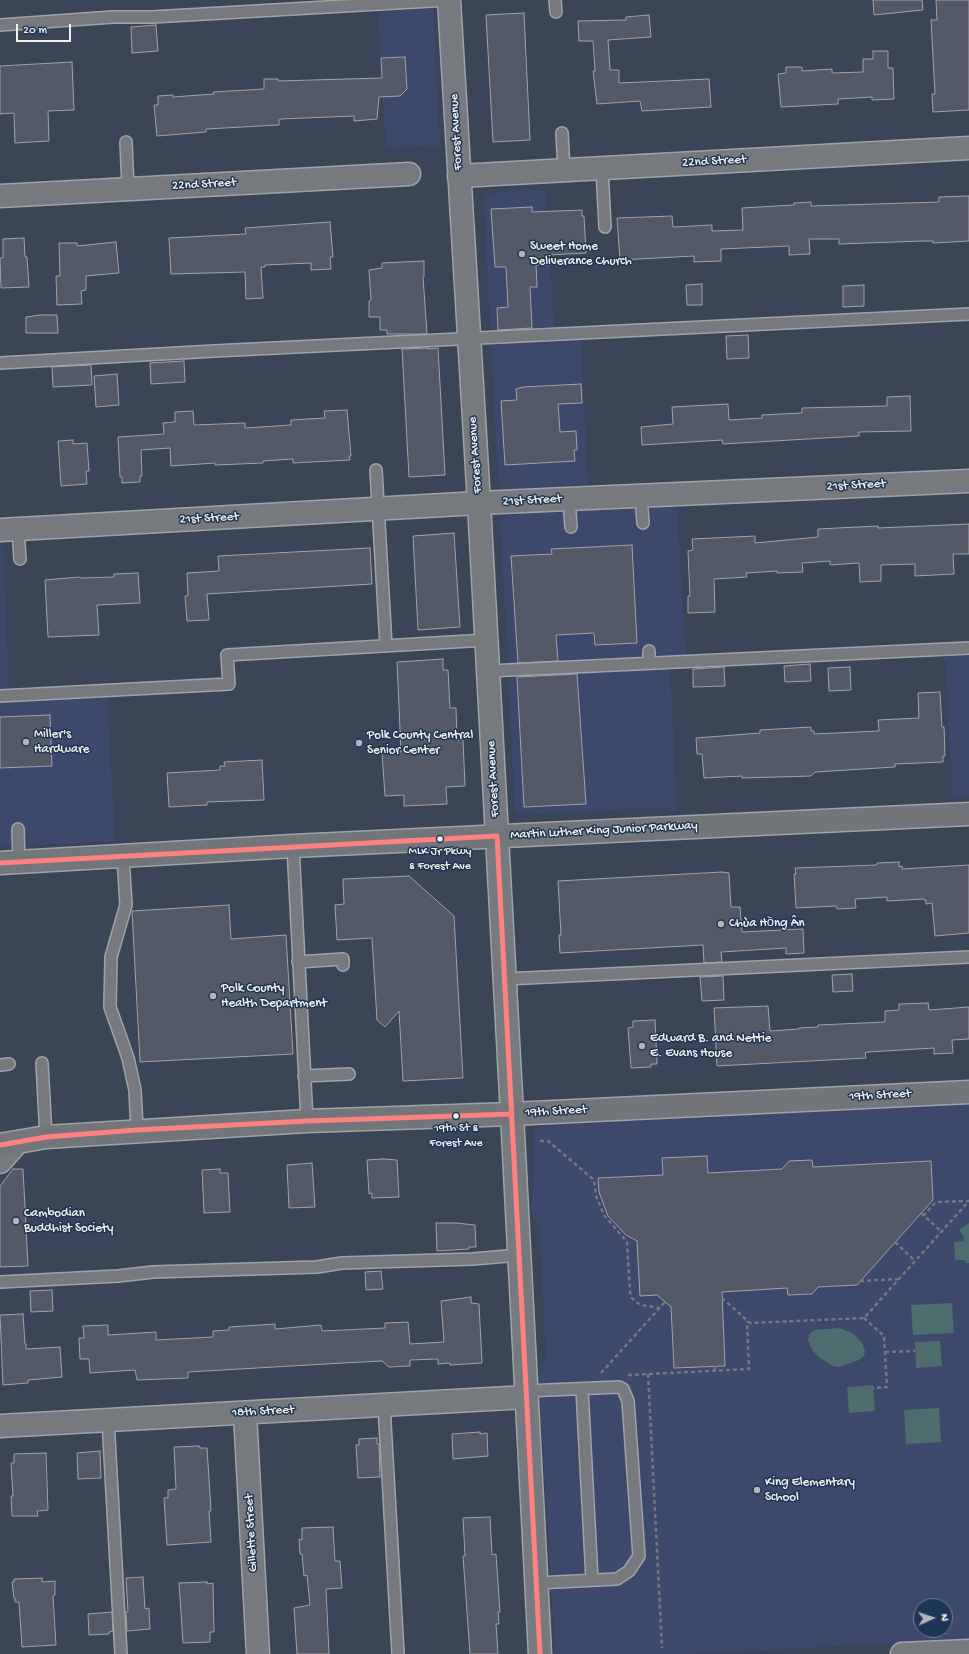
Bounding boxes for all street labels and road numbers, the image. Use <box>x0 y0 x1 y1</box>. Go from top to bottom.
street label: Forest Avenue <box>447 93 467 171</box>
street label: 22nd Street <box>681 153 747 171</box>
street label: 22nd Street <box>171 176 237 194</box>
street label: Forest Avenue <box>466 416 486 494</box>
street label: 21st Street <box>826 477 886 495</box>
street label: 21st Street <box>502 492 562 510</box>
street label: 21st Street <box>179 510 239 528</box>
street label: Forest Avenue <box>484 740 504 818</box>
street label: Martin Luther King Junior Parkway <box>510 818 698 844</box>
street label: 19th Street <box>849 1087 911 1105</box>
street label: 19th Street <box>525 1103 587 1121</box>
street label: 18th Street <box>231 1403 295 1421</box>
street label: Gillette Street <box>242 1493 262 1573</box>

